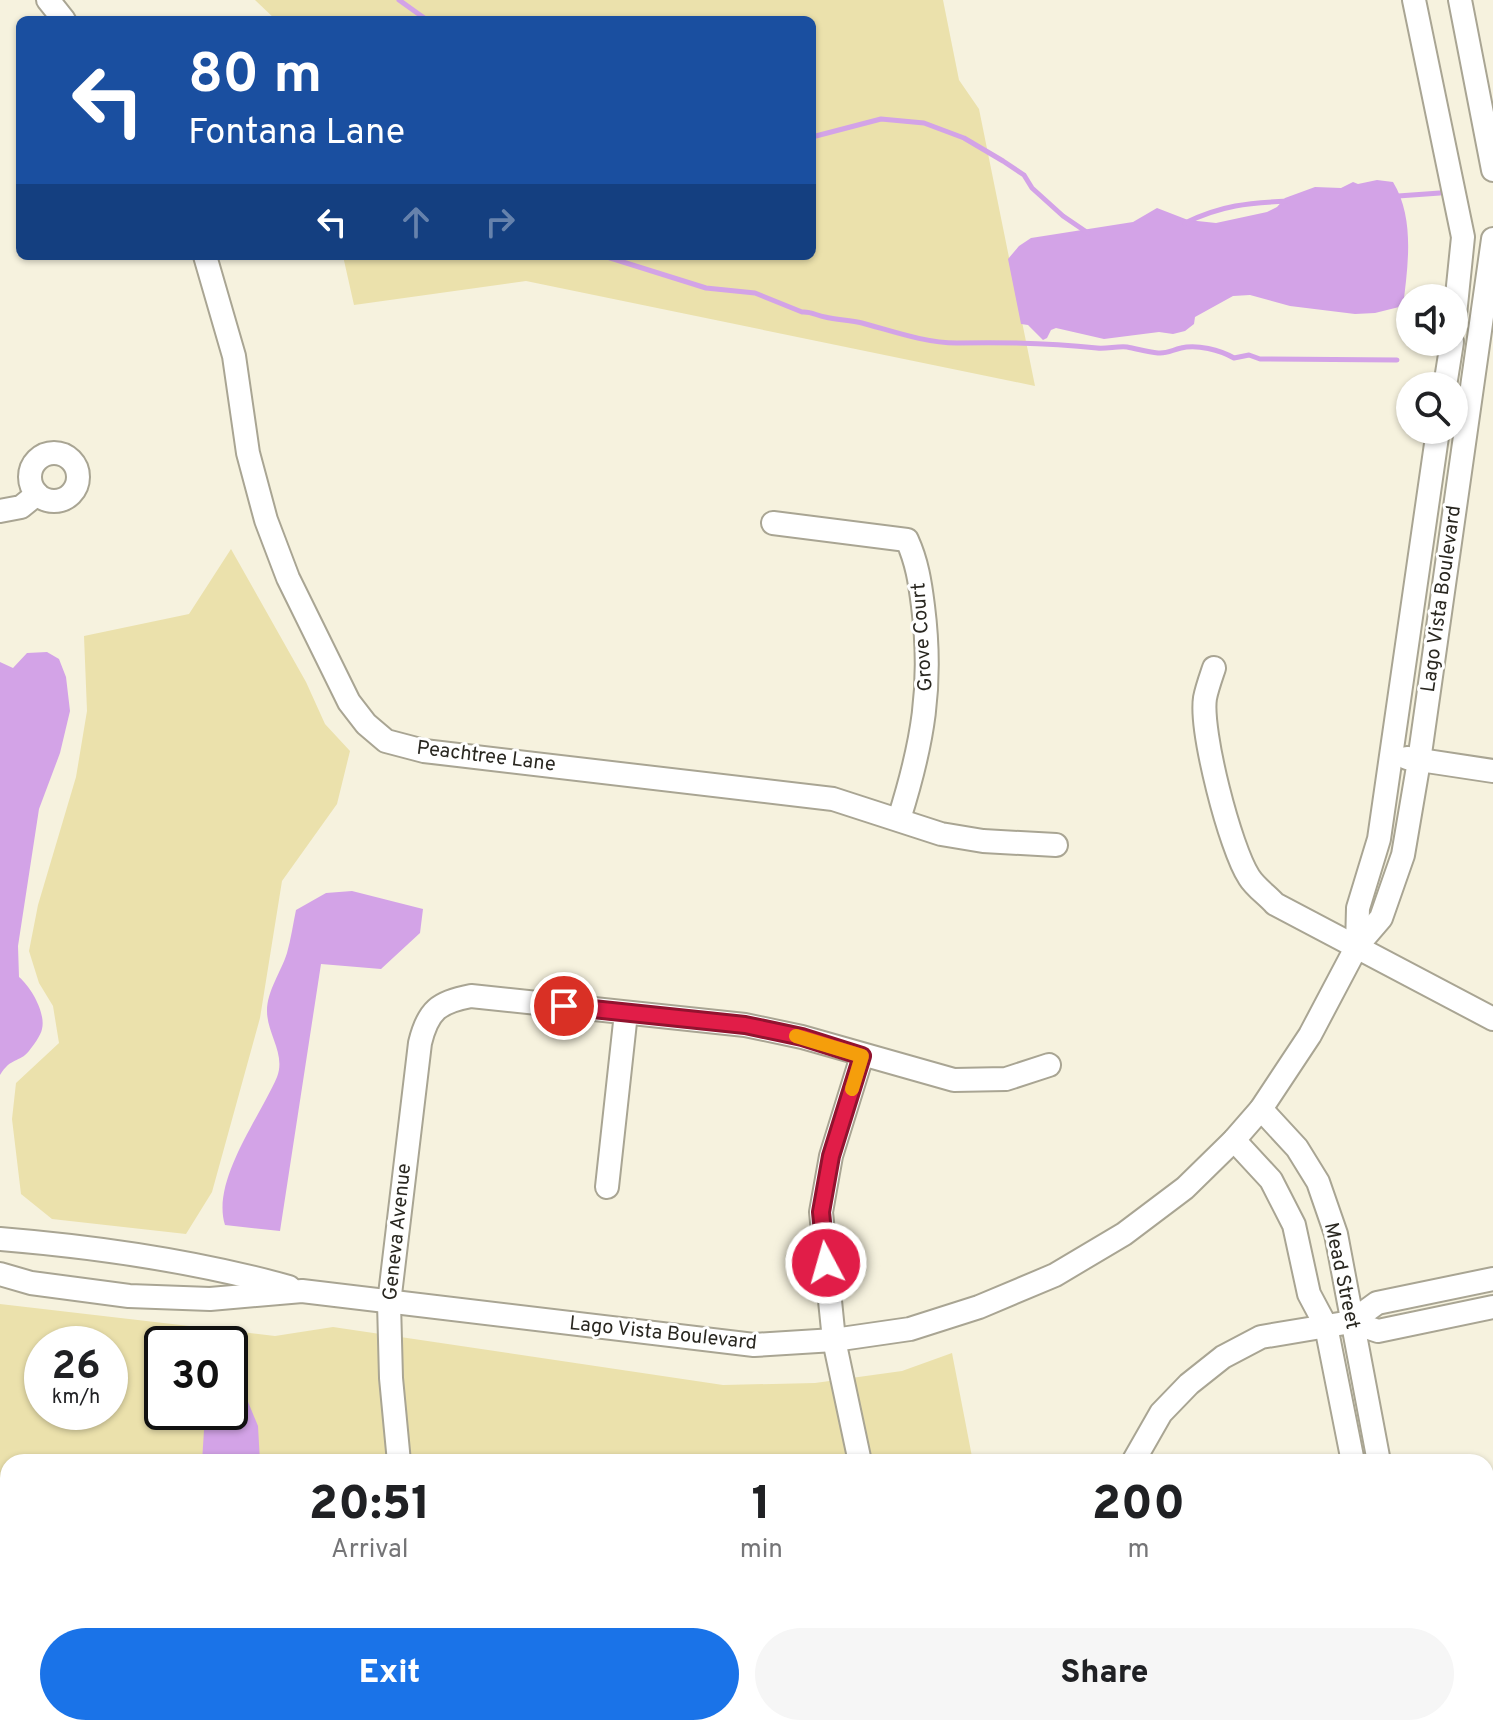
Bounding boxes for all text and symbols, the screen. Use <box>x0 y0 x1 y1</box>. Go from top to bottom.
text: 80 m <box>188 42 322 112</box>
icon: left <box>56 48 160 152</box>
text: Fontana Lane <box>188 111 405 157</box>
icon: left <box>310 200 354 244</box>
icon: ahead <box>394 200 438 244</box>
icon: right <box>478 200 522 244</box>
map controls <box>1396 284 1468 444</box>
button: sound <box>1396 284 1468 356</box>
button: search <box>1396 372 1468 444</box>
street label: Lago Vista Boulevard <box>1416 504 1468 694</box>
street label: Grove Court <box>906 582 940 692</box>
street label: Peachtree Lane <box>415 736 557 778</box>
pin <box>530 972 598 1040</box>
icon: arrive <box>542 984 586 1028</box>
street label: Geneva Avenue <box>378 1162 418 1302</box>
street label: Mead Street <box>1317 1220 1365 1332</box>
position arrow <box>784 1221 868 1305</box>
street label: Lago Vista Boulevard <box>568 1311 758 1357</box>
speed limit sign: 30 <box>144 1326 248 1430</box>
text: 26 <box>51 1343 101 1393</box>
text: km/h <box>52 1385 100 1411</box>
text: 20:51 <box>309 1476 431 1536</box>
text: 1 <box>751 1476 771 1536</box>
text: 200 <box>1092 1476 1185 1536</box>
text: Arrival <box>331 1534 409 1567</box>
text: min <box>740 1534 783 1567</box>
text: m <box>1127 1534 1149 1567</box>
button: Exit <box>40 1628 739 1720</box>
button: Share <box>755 1628 1454 1720</box>

